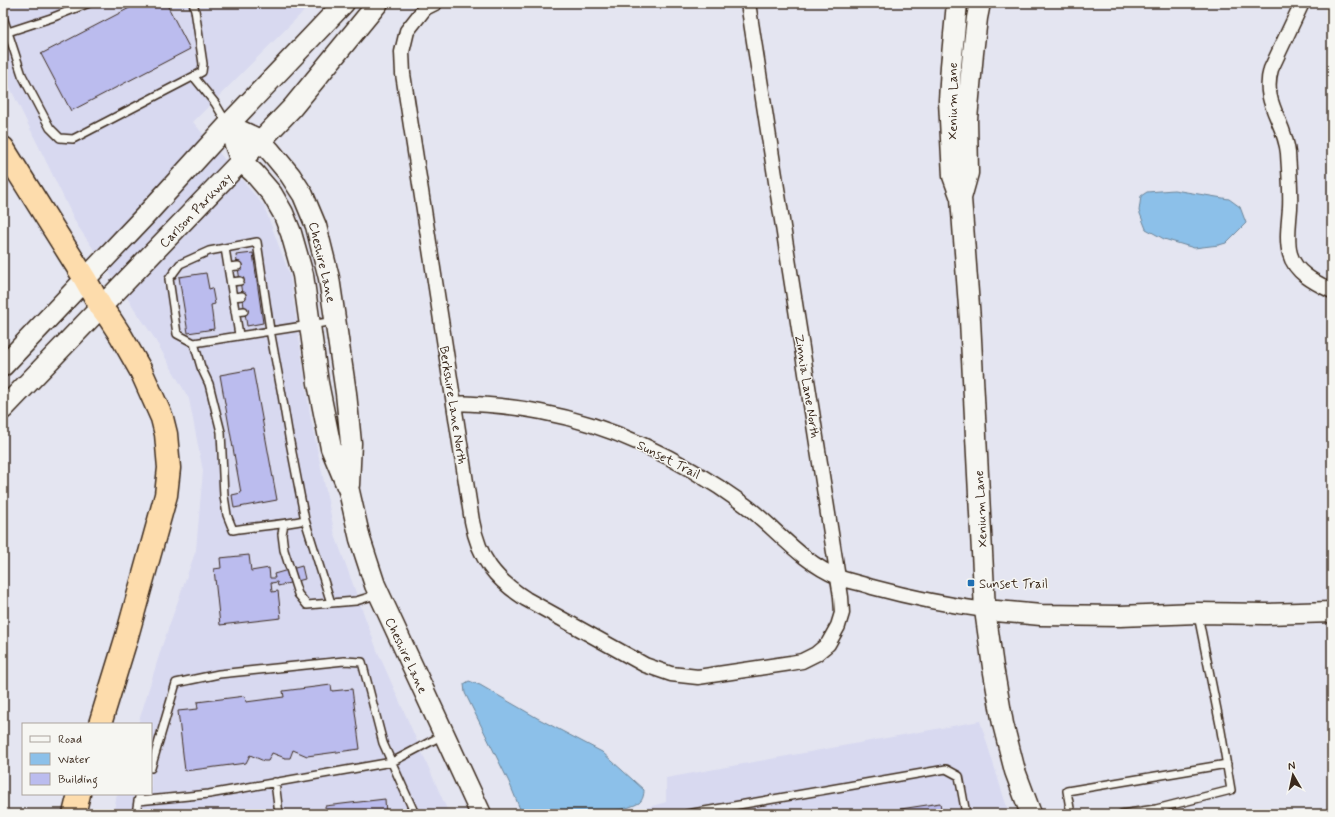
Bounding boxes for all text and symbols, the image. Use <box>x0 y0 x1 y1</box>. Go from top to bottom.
street label: Xenium Lane <box>945 62 962 140</box>
street label: Carlson Parkway <box>156 170 236 252</box>
street label: Cheshire Lane <box>304 220 339 304</box>
street label: Zinnia Lane North <box>790 333 823 439</box>
street label: Berkshire Lane North <box>435 345 470 466</box>
street label: Sunset Trail <box>634 437 703 484</box>
street label: Xenium Lane <box>971 470 992 548</box>
place label: Sunset Trail <box>979 576 1048 593</box>
marker: Sunset Trail <box>966 578 976 588</box>
street label: Cheshire Lane <box>381 615 431 696</box>
legend <box>22 723 152 795</box>
text: Road <box>58 732 82 748</box>
text: Water <box>58 752 90 768</box>
north arrow <box>1273 755 1313 795</box>
text: N <box>1287 759 1296 774</box>
text: Building <box>58 772 98 789</box>

